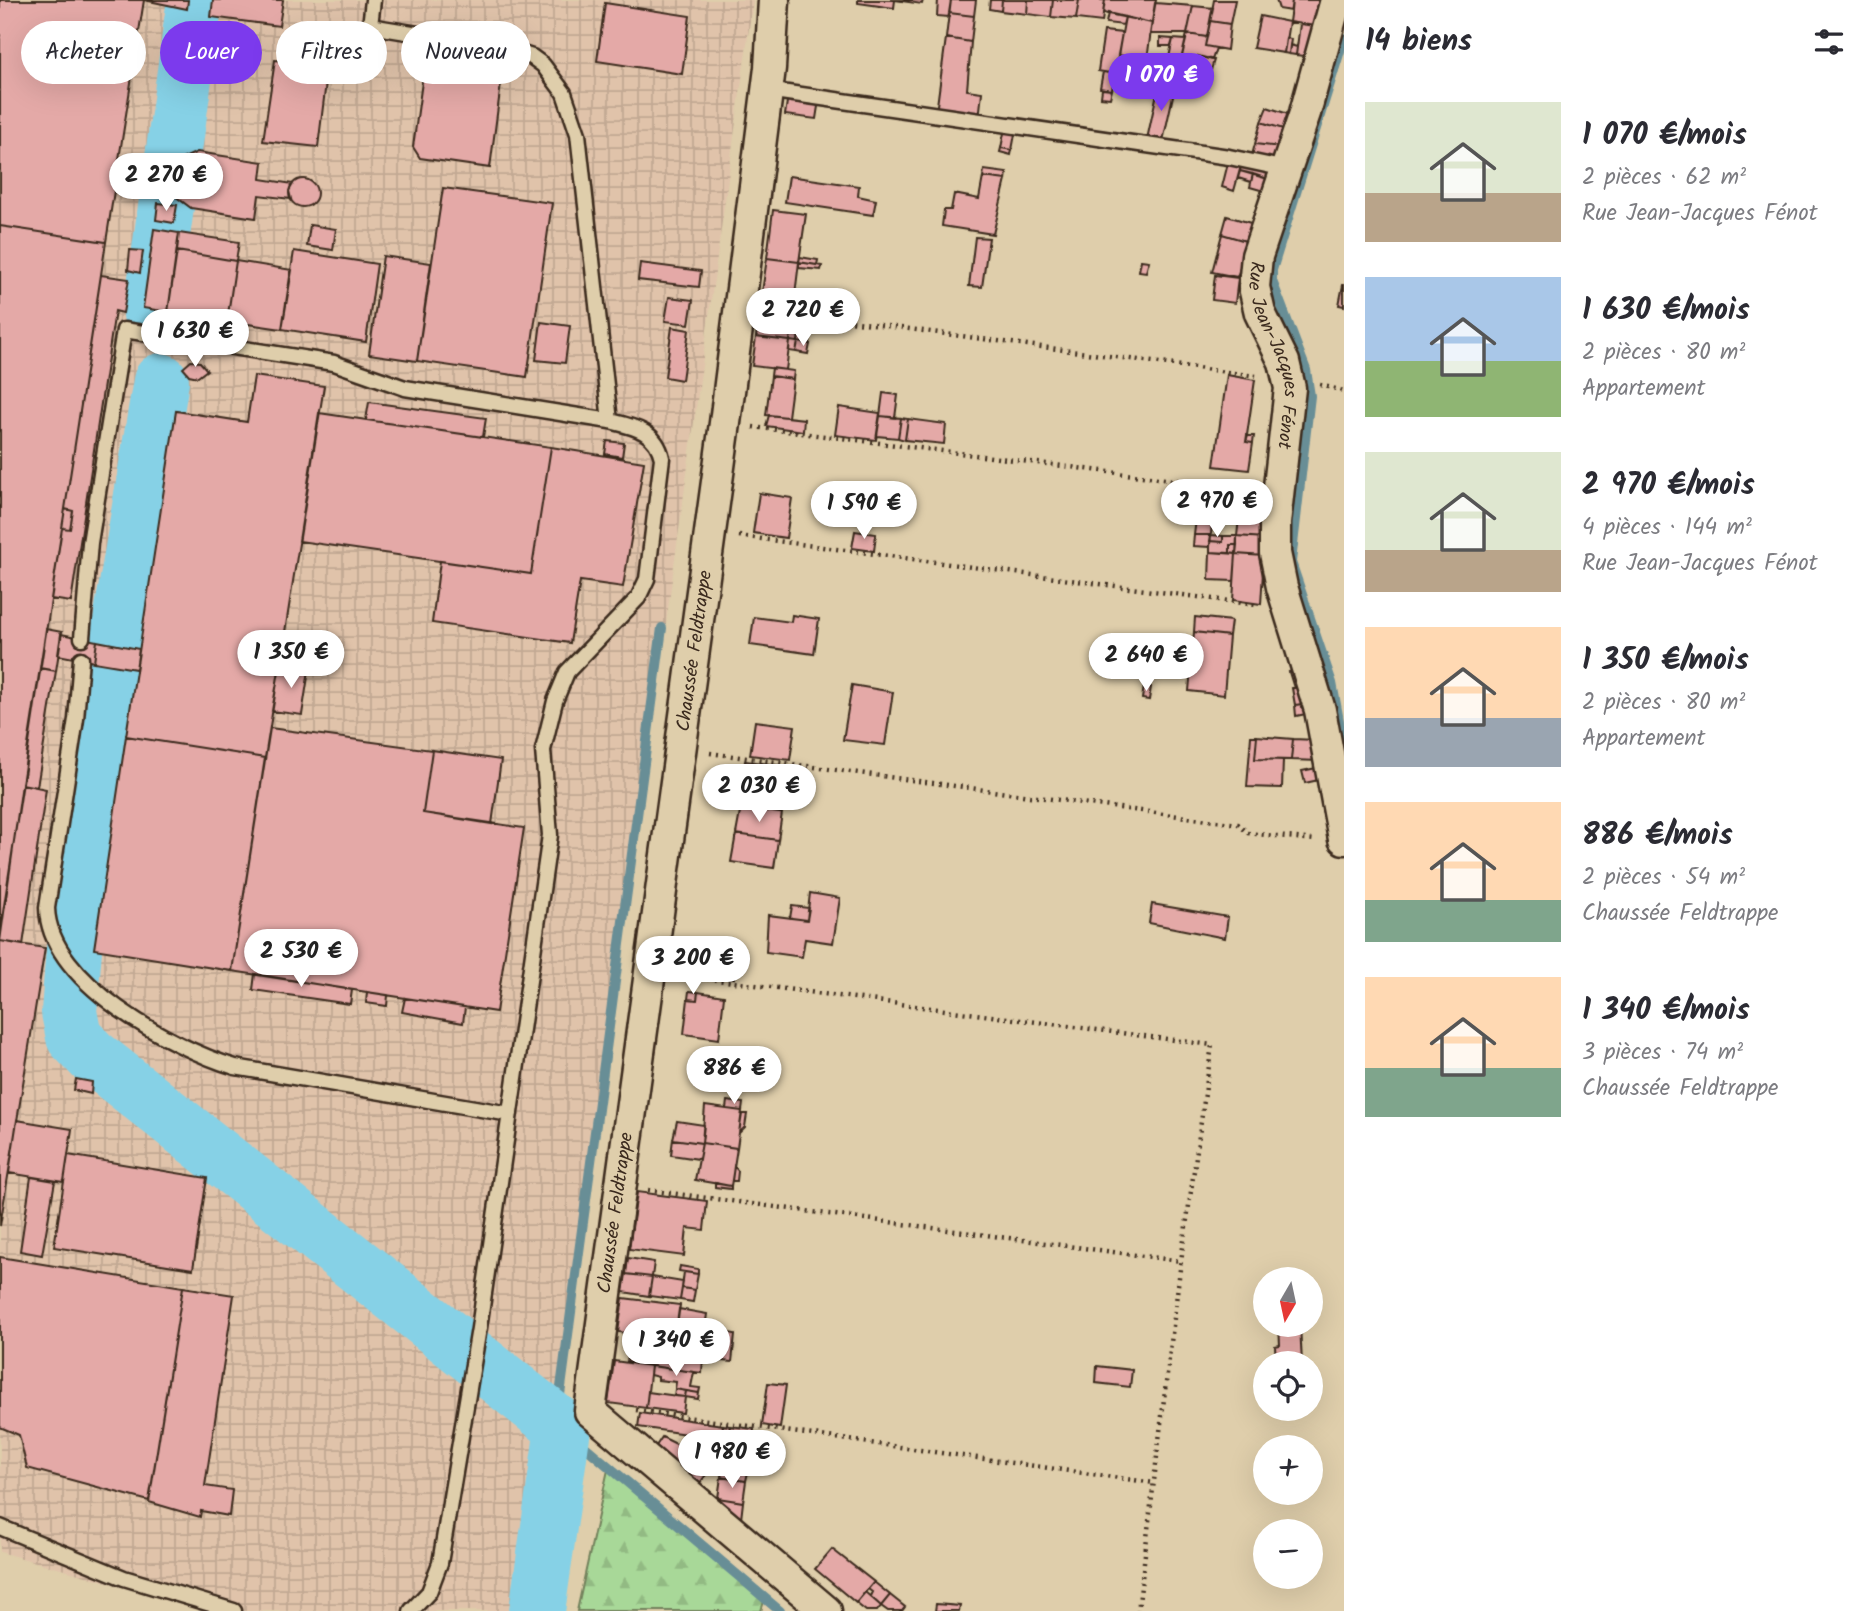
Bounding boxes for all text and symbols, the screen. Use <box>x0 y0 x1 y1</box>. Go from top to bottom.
text: 14 biens <box>1365 18 1472 66</box>
chip: Acheter <box>21 21 146 84</box>
chip: Louer <box>160 21 262 84</box>
chip: Filtres <box>276 21 387 84</box>
chip: Nouveau <box>401 21 531 84</box>
icon: filters <box>1810 23 1848 61</box>
pin: 1 070 € <box>1096 54 1226 113</box>
text: 1 070 € <box>1124 58 1198 94</box>
text: 1 070 €/mois <box>1582 112 1747 160</box>
icon: home <box>1421 130 1505 214</box>
pin: 2 270 € <box>101 154 231 213</box>
text: 2 270 € <box>125 158 207 194</box>
text: 2 pièces · 62 m² <box>1582 160 1746 196</box>
text: Rue Jean-Jacques Fénot <box>1582 196 1818 232</box>
street label: Rue Jean-Jacques Fénot <box>1239 260 1305 451</box>
text: 1 630 €/mois <box>1582 287 1750 335</box>
pin: 2 720 € <box>738 288 868 348</box>
text: 2 720 € <box>762 293 844 329</box>
icon: home <box>1421 305 1505 389</box>
pin: 1 630 € <box>130 310 260 369</box>
text: 1 630 € <box>157 314 233 350</box>
text: 2 pièces · 80 m² <box>1582 335 1745 371</box>
text: Appartement <box>1582 371 1705 407</box>
text: 2 970 €/mois <box>1582 462 1755 510</box>
pin: 2 970 € <box>1152 480 1282 539</box>
icon: home <box>1421 480 1505 564</box>
pin: 1 590 € <box>799 482 929 541</box>
text: 2 970 € <box>1177 484 1257 520</box>
text: 1 590 € <box>827 486 901 522</box>
text: 4 pièces · 144 m² <box>1582 510 1752 546</box>
text: Rue Jean-Jacques Fénot <box>1582 546 1818 582</box>
street label: Chaussée Feldtrappe <box>669 568 721 733</box>
pin: 1 350 € <box>226 630 356 690</box>
pin: 2 640 € <box>1081 634 1211 693</box>
text: 1 350 € <box>253 635 329 671</box>
text: 1 350 €/mois <box>1582 637 1749 685</box>
text: 2 640 € <box>1105 638 1187 674</box>
icon: home <box>1421 655 1505 739</box>
text: 2 pièces · 80 m² <box>1582 685 1745 721</box>
text: Appartement <box>1582 721 1705 757</box>
pin: 2 030 € <box>694 764 824 824</box>
text: 2 030 € <box>718 769 800 805</box>
text: 886 €/mois <box>1582 812 1733 860</box>
icon: home <box>1421 830 1505 914</box>
text: 2 pièces · 54 m² <box>1582 860 1745 896</box>
text: Chaussée Feldtrappe <box>1582 896 1778 932</box>
pin: 2 530 € <box>236 930 366 989</box>
text: 2 530 € <box>260 934 342 970</box>
pin: 3 200 € <box>628 936 758 996</box>
text: 3 200 € <box>652 941 734 977</box>
text: 1 340 €/mois <box>1582 987 1750 1035</box>
icon: home <box>1421 1005 1505 1089</box>
text: 3 pièces · 74 m² <box>1582 1035 1743 1071</box>
pin: 886 € <box>685 1046 783 1106</box>
text: 886 € <box>702 1051 766 1087</box>
text: Chaussée Feldtrappe <box>1582 1071 1778 1107</box>
street label: Chaussée Feldtrappe <box>590 1130 642 1295</box>
north arrow <box>1253 1267 1323 1337</box>
map controls <box>1253 1267 1323 1589</box>
pin: 1 340 € <box>611 1318 741 1378</box>
text: 1 340 € <box>638 1323 714 1359</box>
button: locate <box>1253 1351 1323 1421</box>
pin: 1 980 € <box>667 1430 797 1490</box>
text: 1 980 € <box>694 1435 770 1471</box>
button: + <box>1253 1435 1323 1505</box>
button: − <box>1253 1519 1323 1589</box>

